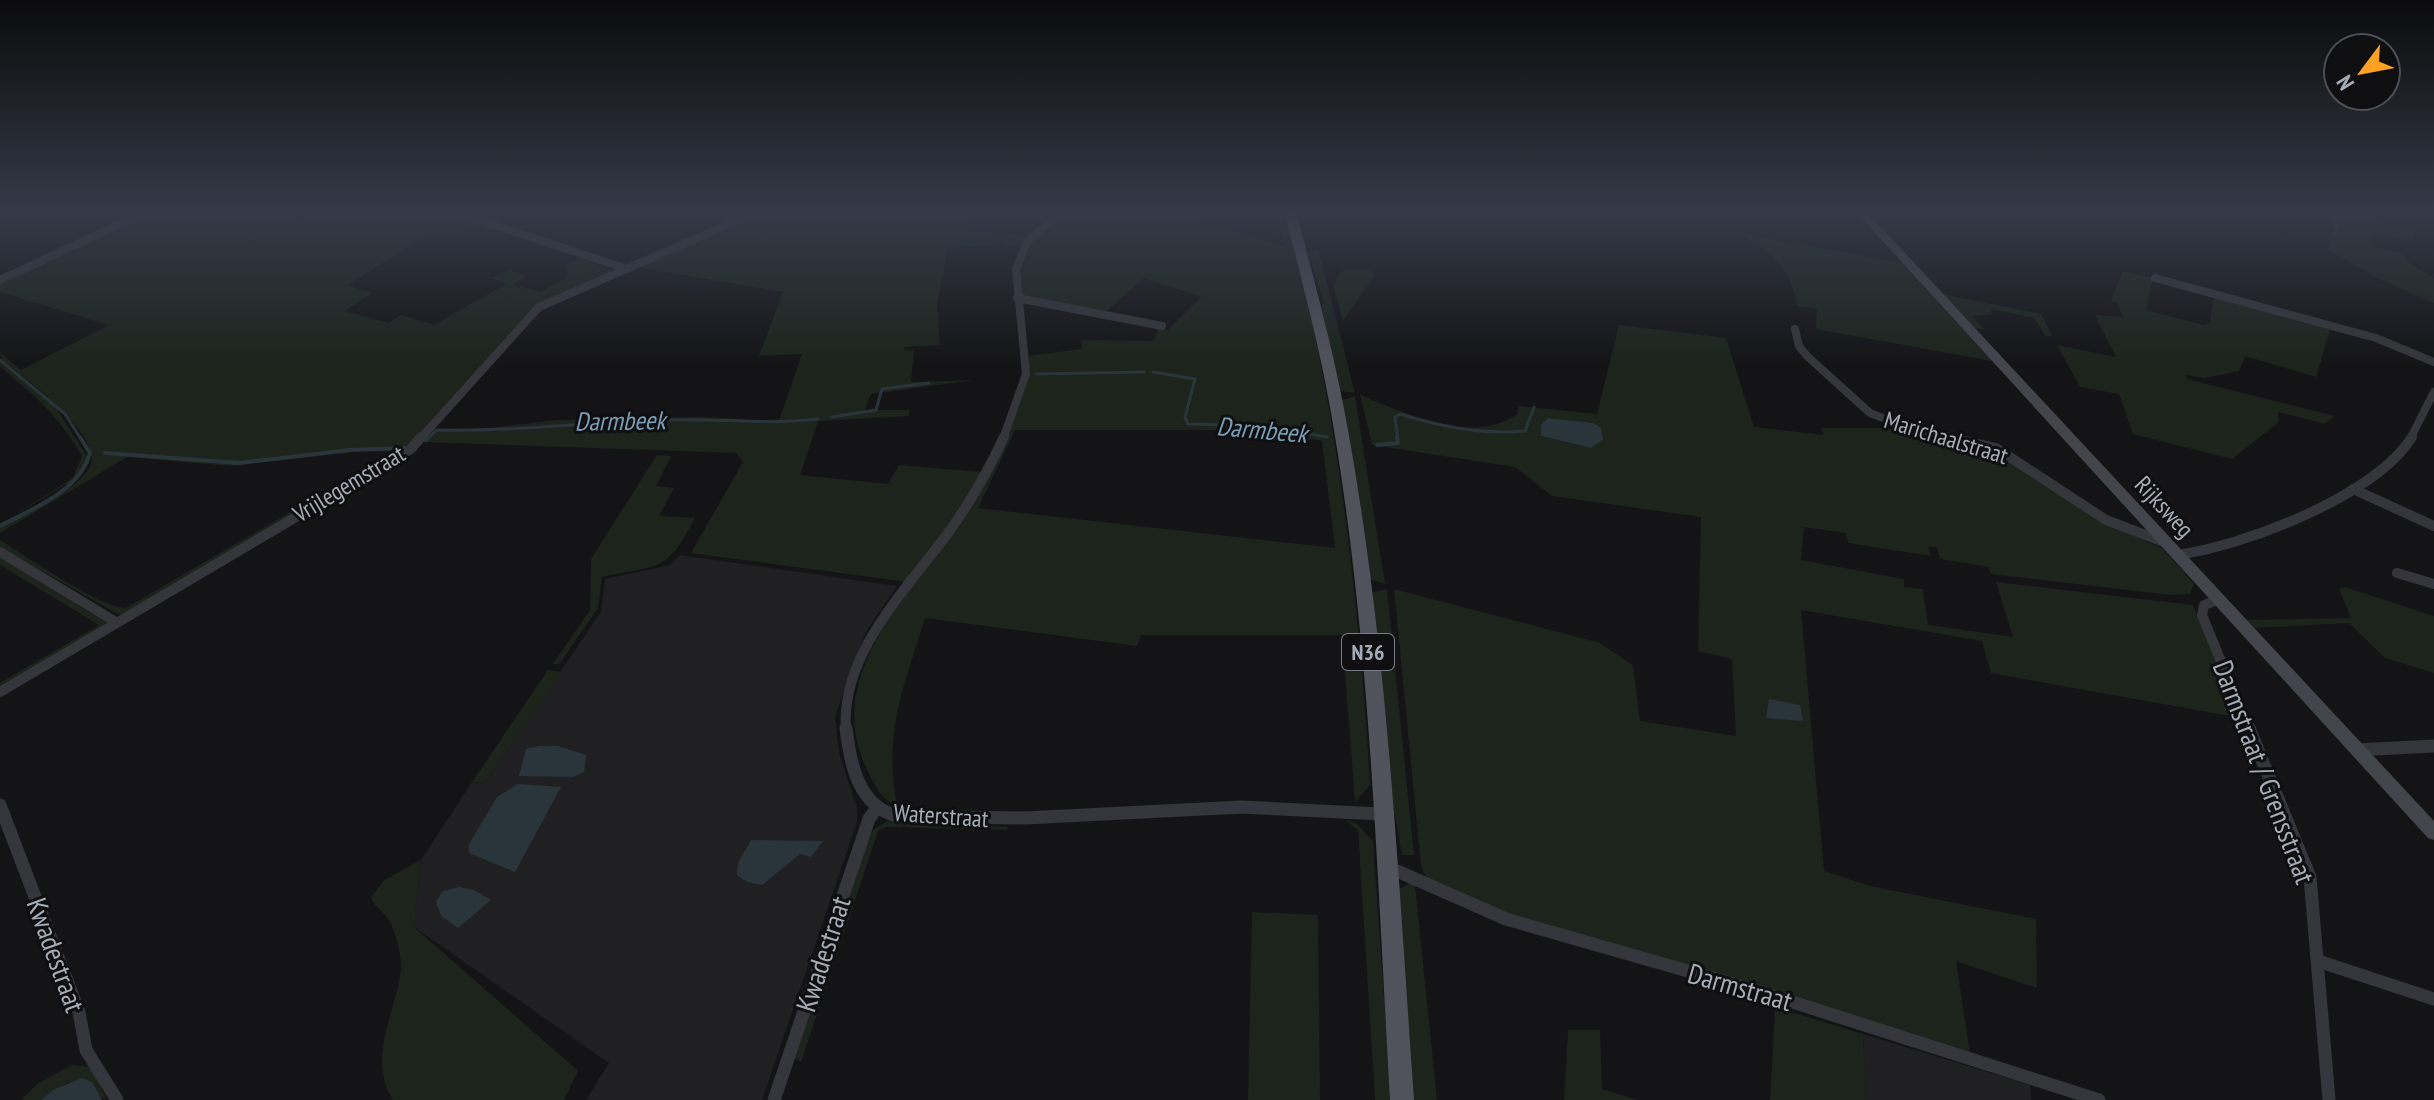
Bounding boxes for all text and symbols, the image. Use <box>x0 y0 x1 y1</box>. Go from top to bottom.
north arrow <box>2322 32 2402 112</box>
text: N <box>2330 70 2360 95</box>
water label: Darmbeek <box>574 403 669 438</box>
street label: Marichaalstraat <box>1881 404 2012 471</box>
water label: Darmbeek <box>1215 409 1312 450</box>
street label: Vrijlegemstraat <box>286 438 411 530</box>
street label: Rijksweg <box>2128 469 2201 544</box>
road number: N36 <box>1342 634 1394 670</box>
street label: Darmstraat / Grensstraat <box>2205 655 2324 889</box>
street label: Waterstraat <box>893 797 990 834</box>
street label: Kwadestraat <box>787 891 859 1016</box>
street label: Kwadestraat <box>19 893 94 1017</box>
street label: Darmstraat <box>1684 954 1797 1019</box>

